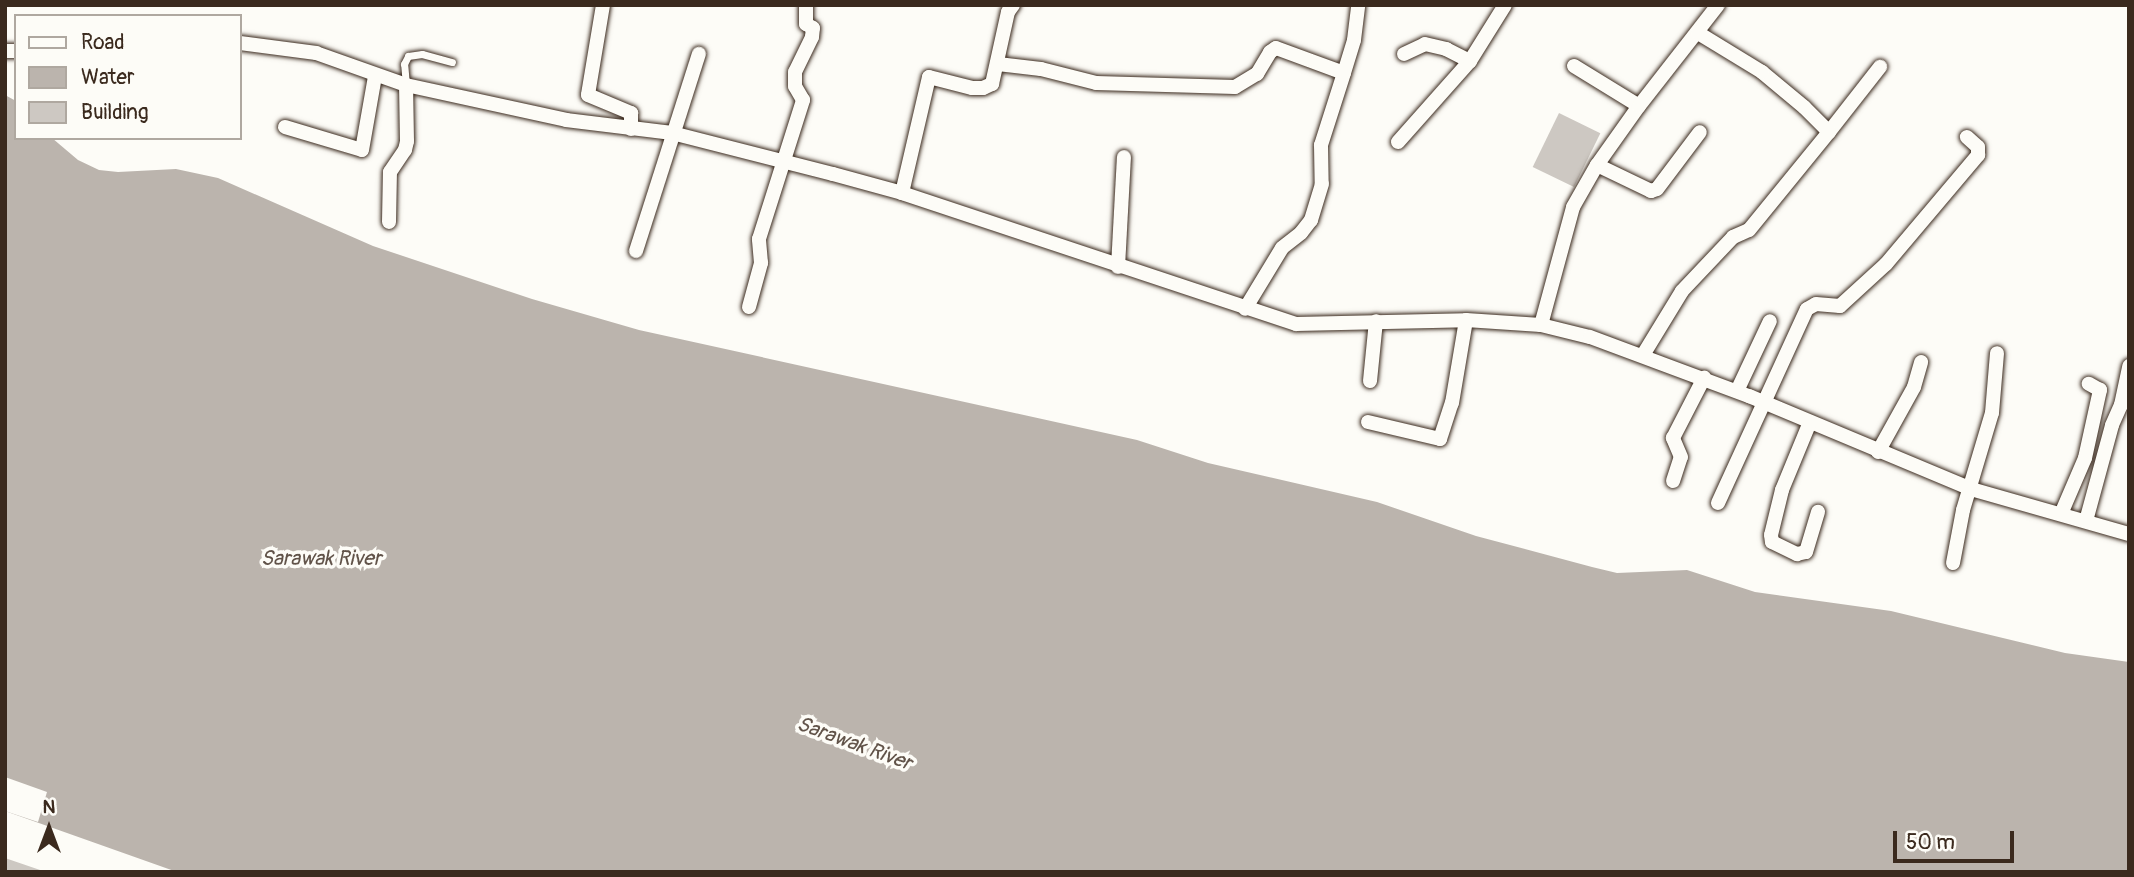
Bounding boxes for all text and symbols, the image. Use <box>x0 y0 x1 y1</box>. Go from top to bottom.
legend <box>14 14 242 140</box>
text: Road <box>81 29 125 56</box>
text: Water <box>81 64 134 91</box>
text: Building <box>81 99 148 126</box>
water label: Sarawak River <box>261 546 381 572</box>
water label: Sarawak River <box>793 712 915 776</box>
north arrow <box>14 793 84 863</box>
text: N <box>43 795 55 819</box>
scale bar <box>1896 818 2017 862</box>
text: 50 m <box>1906 829 1955 856</box>

